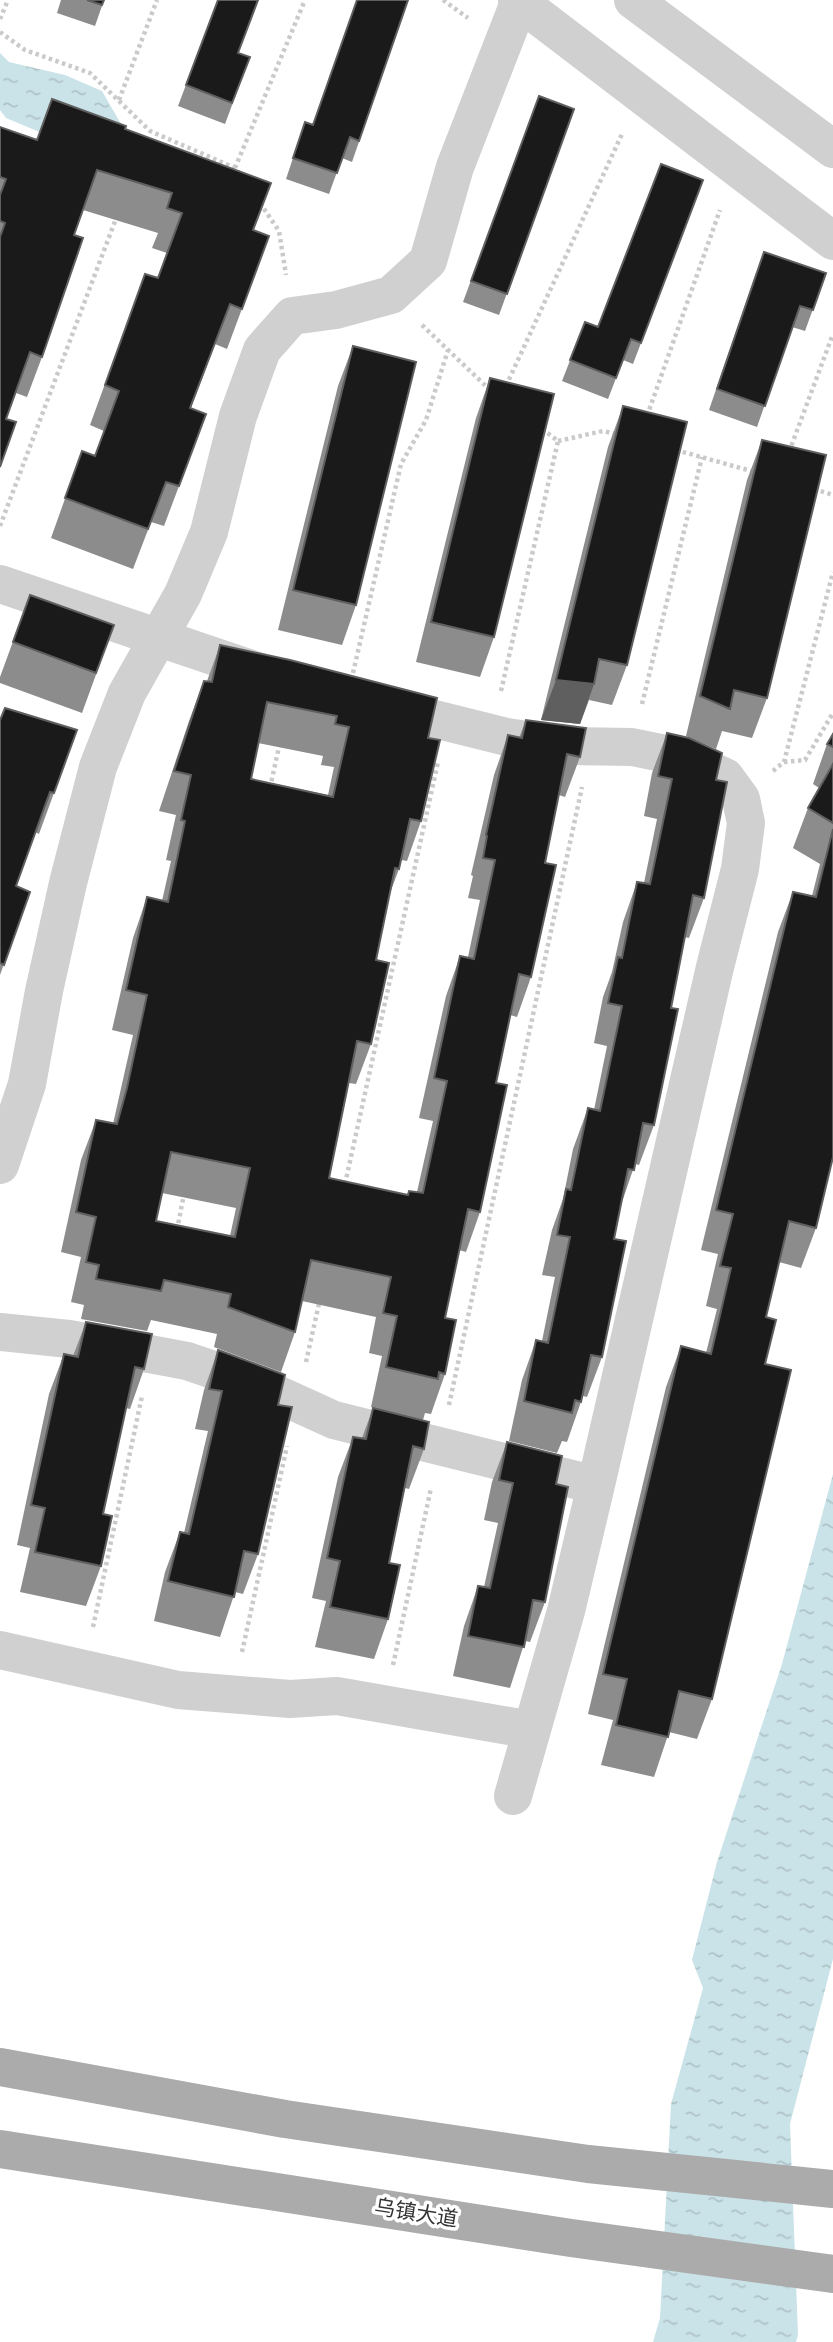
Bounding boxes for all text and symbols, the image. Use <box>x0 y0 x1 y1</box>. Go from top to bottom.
street label: 乌镇大道 <box>373 2194 460 2230</box>

